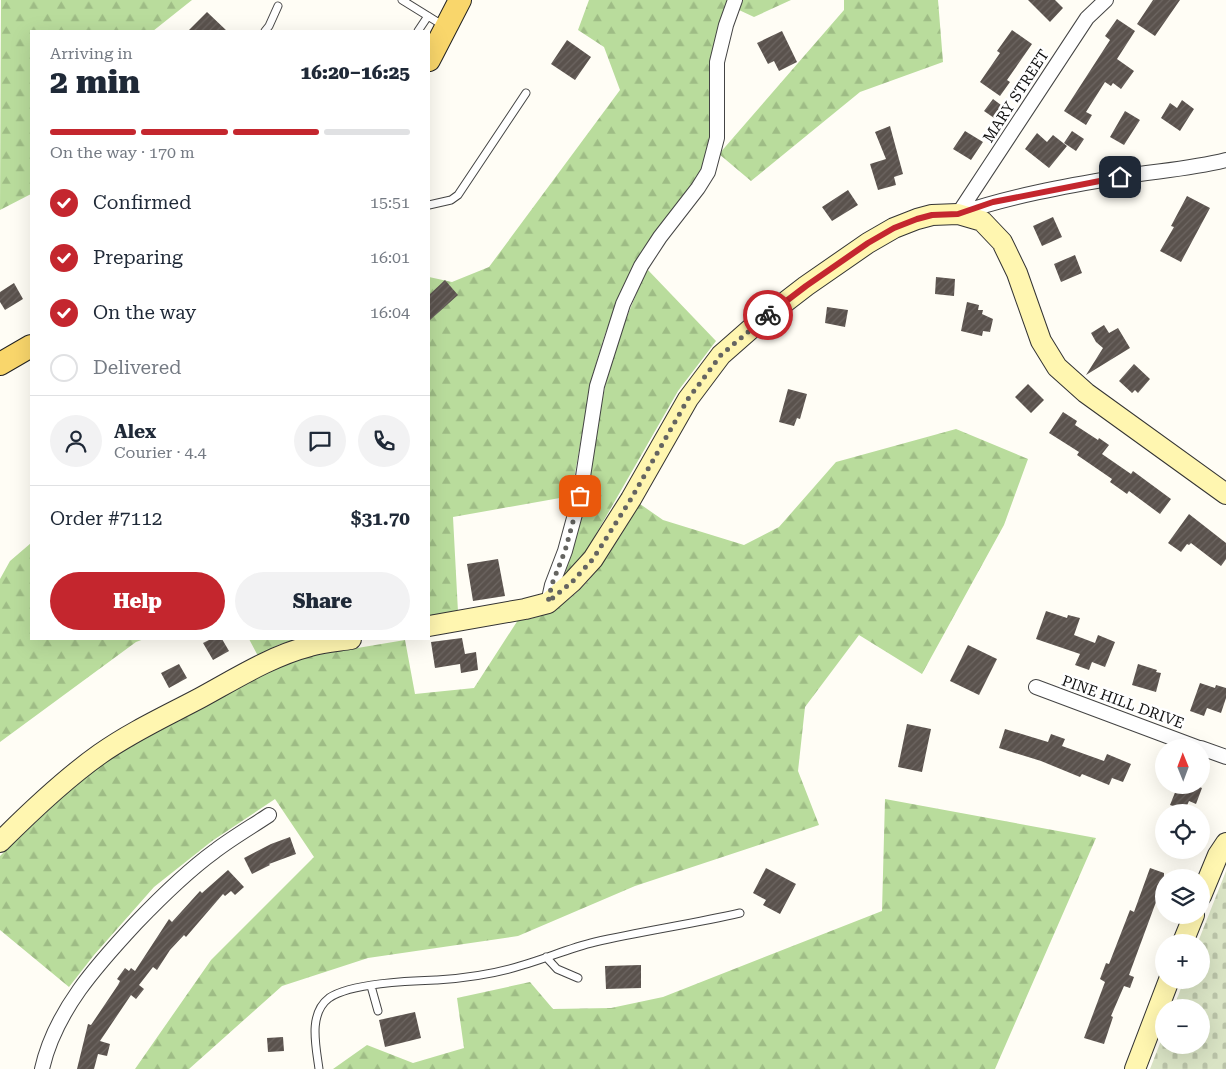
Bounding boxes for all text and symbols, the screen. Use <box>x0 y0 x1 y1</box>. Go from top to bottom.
text: Arriving in <box>50 44 133 63</box>
street label: MARY STREET <box>979 46 1053 146</box>
text: 16:20–16:25 <box>301 61 410 84</box>
text: 2 min <box>50 63 140 101</box>
text: On the way · 170 m <box>50 143 195 162</box>
pin <box>1099 156 1141 198</box>
icon: home <box>1106 163 1134 191</box>
icon: check <box>50 189 78 217</box>
text: Confirmed <box>93 191 191 214</box>
text: 15:51 <box>370 193 410 212</box>
icon: check <box>50 244 78 272</box>
text: Preparing <box>93 246 183 269</box>
text: 16:01 <box>370 248 410 267</box>
courier <box>743 290 793 340</box>
icon: check <box>50 299 78 327</box>
text: On the way <box>93 301 196 324</box>
icon: bike <box>754 301 782 329</box>
text: 16:04 <box>370 303 410 322</box>
text: Delivered <box>93 356 181 379</box>
button: person <box>50 415 102 467</box>
button: chat <box>294 415 346 467</box>
button: phone <box>358 415 410 467</box>
text: Alex <box>114 420 156 443</box>
text: Courier · 4.4 <box>114 443 207 462</box>
pin <box>559 475 601 517</box>
icon: bag <box>566 482 594 510</box>
text: Order #7112 <box>50 507 162 530</box>
text: $31.70 <box>351 507 410 530</box>
button: Help <box>50 572 225 630</box>
button: Share <box>235 572 410 630</box>
street label: PINE HILL DRIVE <box>1059 672 1187 732</box>
north arrow <box>1155 739 1210 794</box>
map controls <box>1155 739 1210 1054</box>
button: locate <box>1155 804 1210 859</box>
button: layers <box>1155 869 1210 924</box>
button: + <box>1155 934 1210 989</box>
button: − <box>1155 999 1210 1054</box>

